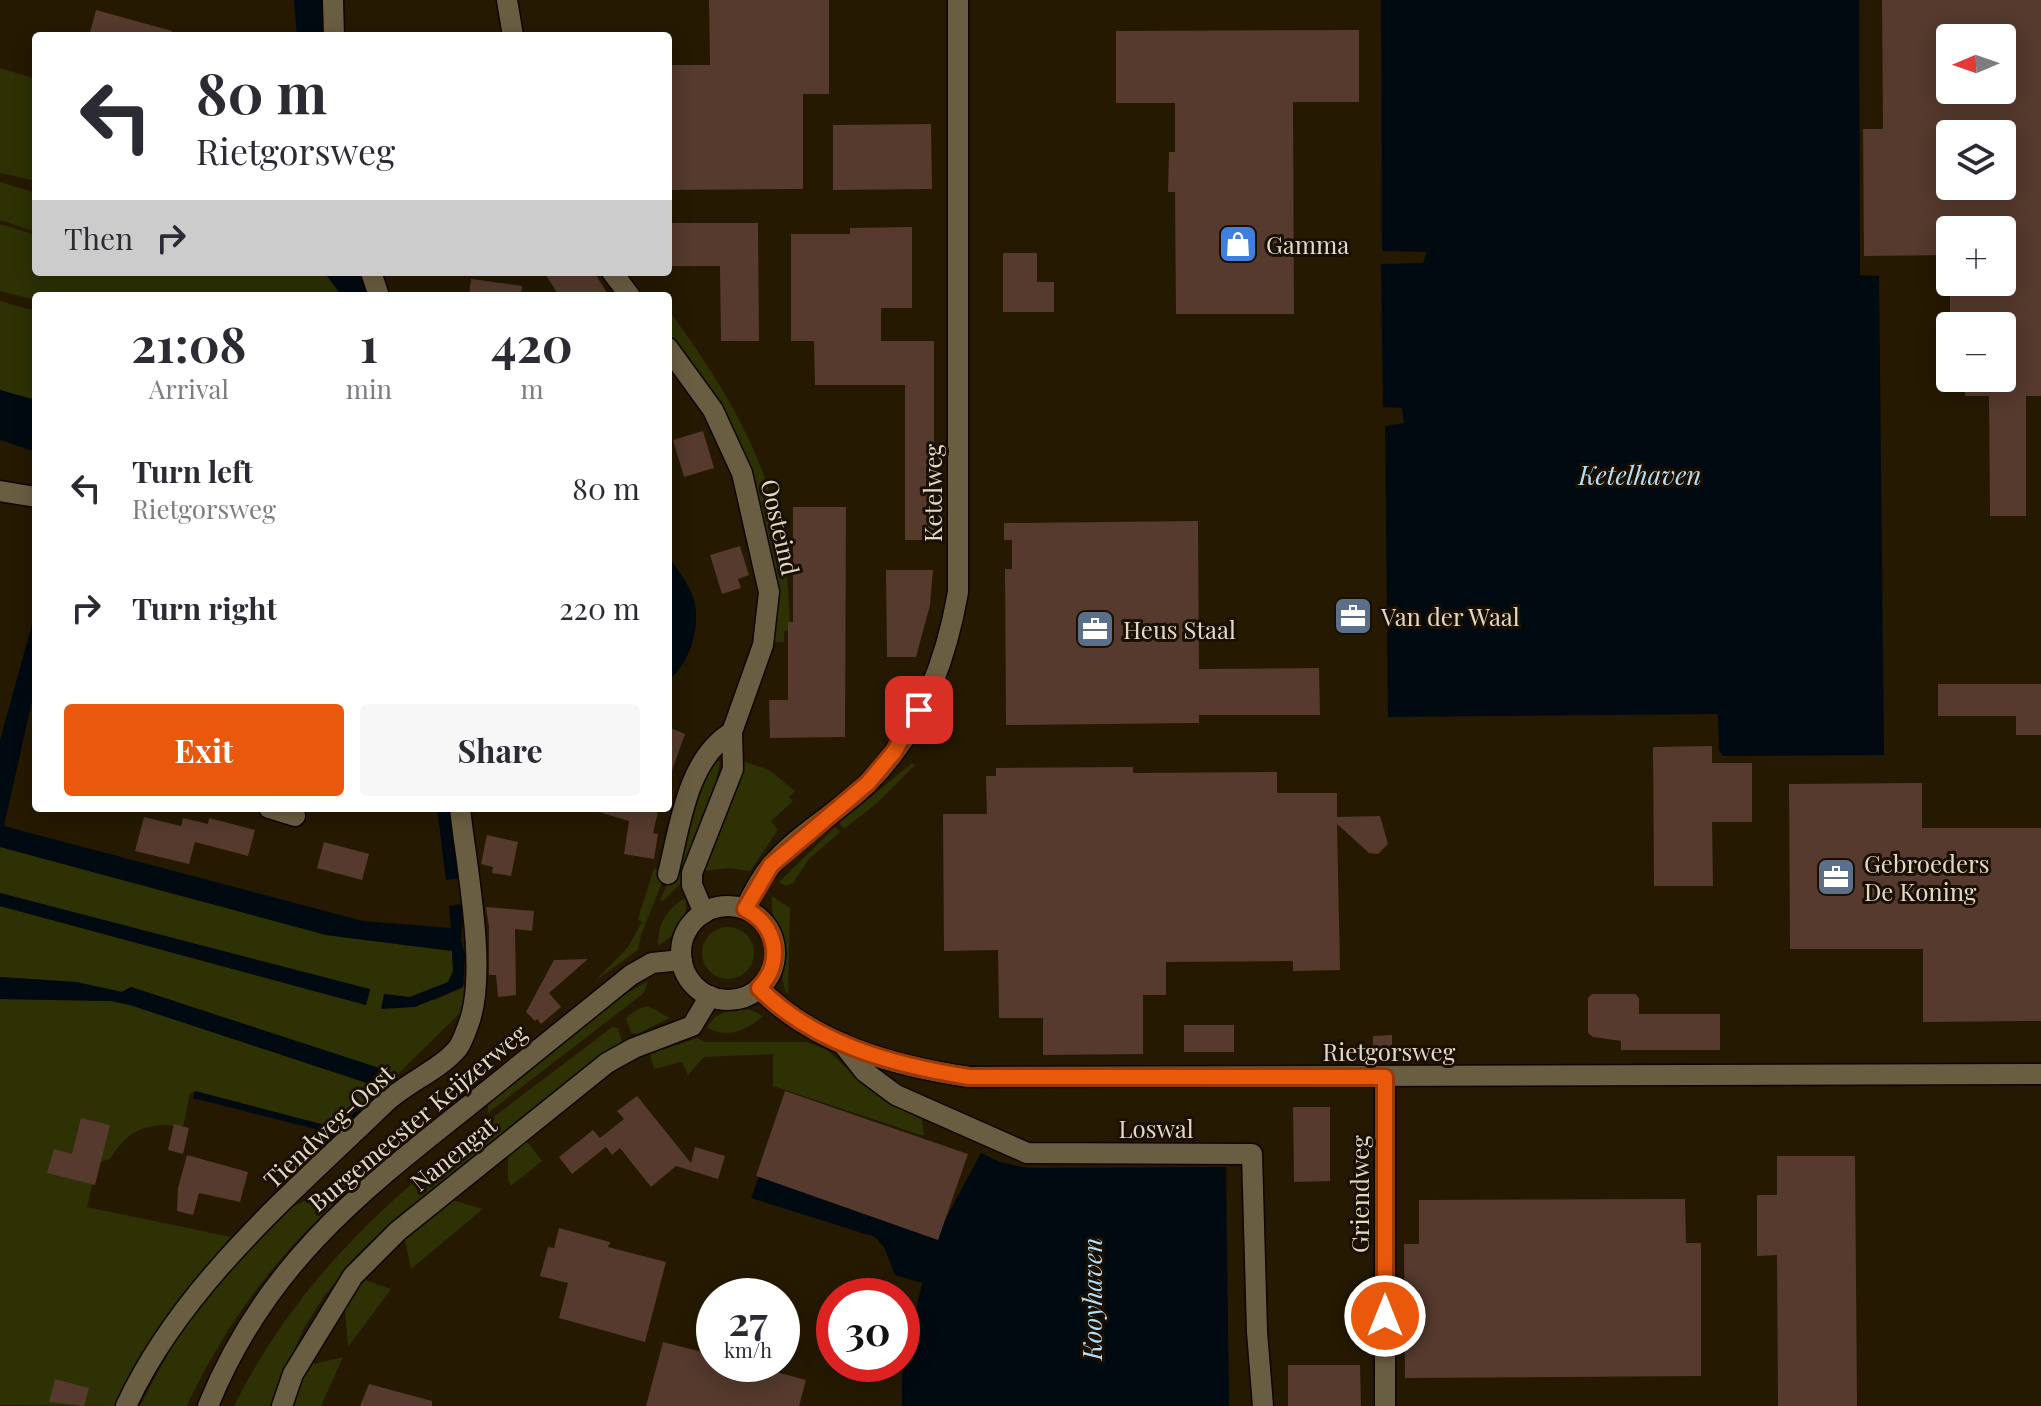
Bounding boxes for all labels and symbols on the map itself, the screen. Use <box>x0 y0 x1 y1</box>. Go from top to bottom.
north arrow <box>1936 24 2016 104</box>
shop icon: Gamma <box>1217 223 1259 265</box>
place label: Gamma <box>1266 228 1349 260</box>
street label: Ketelweg <box>916 443 948 542</box>
water label: Ketelhaven <box>1578 457 1701 492</box>
street label: Oosteind <box>754 476 808 578</box>
office icon: Van der Waal <box>1332 595 1374 637</box>
place label: Van der Waal <box>1380 600 1520 632</box>
office icon: Heus Staal <box>1074 608 1116 650</box>
place label: Heus Staal <box>1123 613 1236 645</box>
pin <box>885 676 953 744</box>
place label: Gebroeders De Koning <box>1864 847 1990 907</box>
office icon: Gebroeders De Koning <box>1815 856 1857 898</box>
street label: Burgemeester Keijzerweg <box>301 1016 533 1218</box>
street label: Rietgorsweg <box>1323 1035 1456 1067</box>
street label: Tiendweg-Oost <box>256 1057 400 1195</box>
street label: Nanengat <box>403 1108 503 1197</box>
street label: Loswal <box>1118 1112 1194 1144</box>
street label: Griendweg <box>1343 1135 1375 1253</box>
water label: Kooyhaven <box>1074 1238 1109 1361</box>
position arrow <box>1343 1274 1427 1358</box>
speed limit sign: 30 <box>816 1278 920 1382</box>

